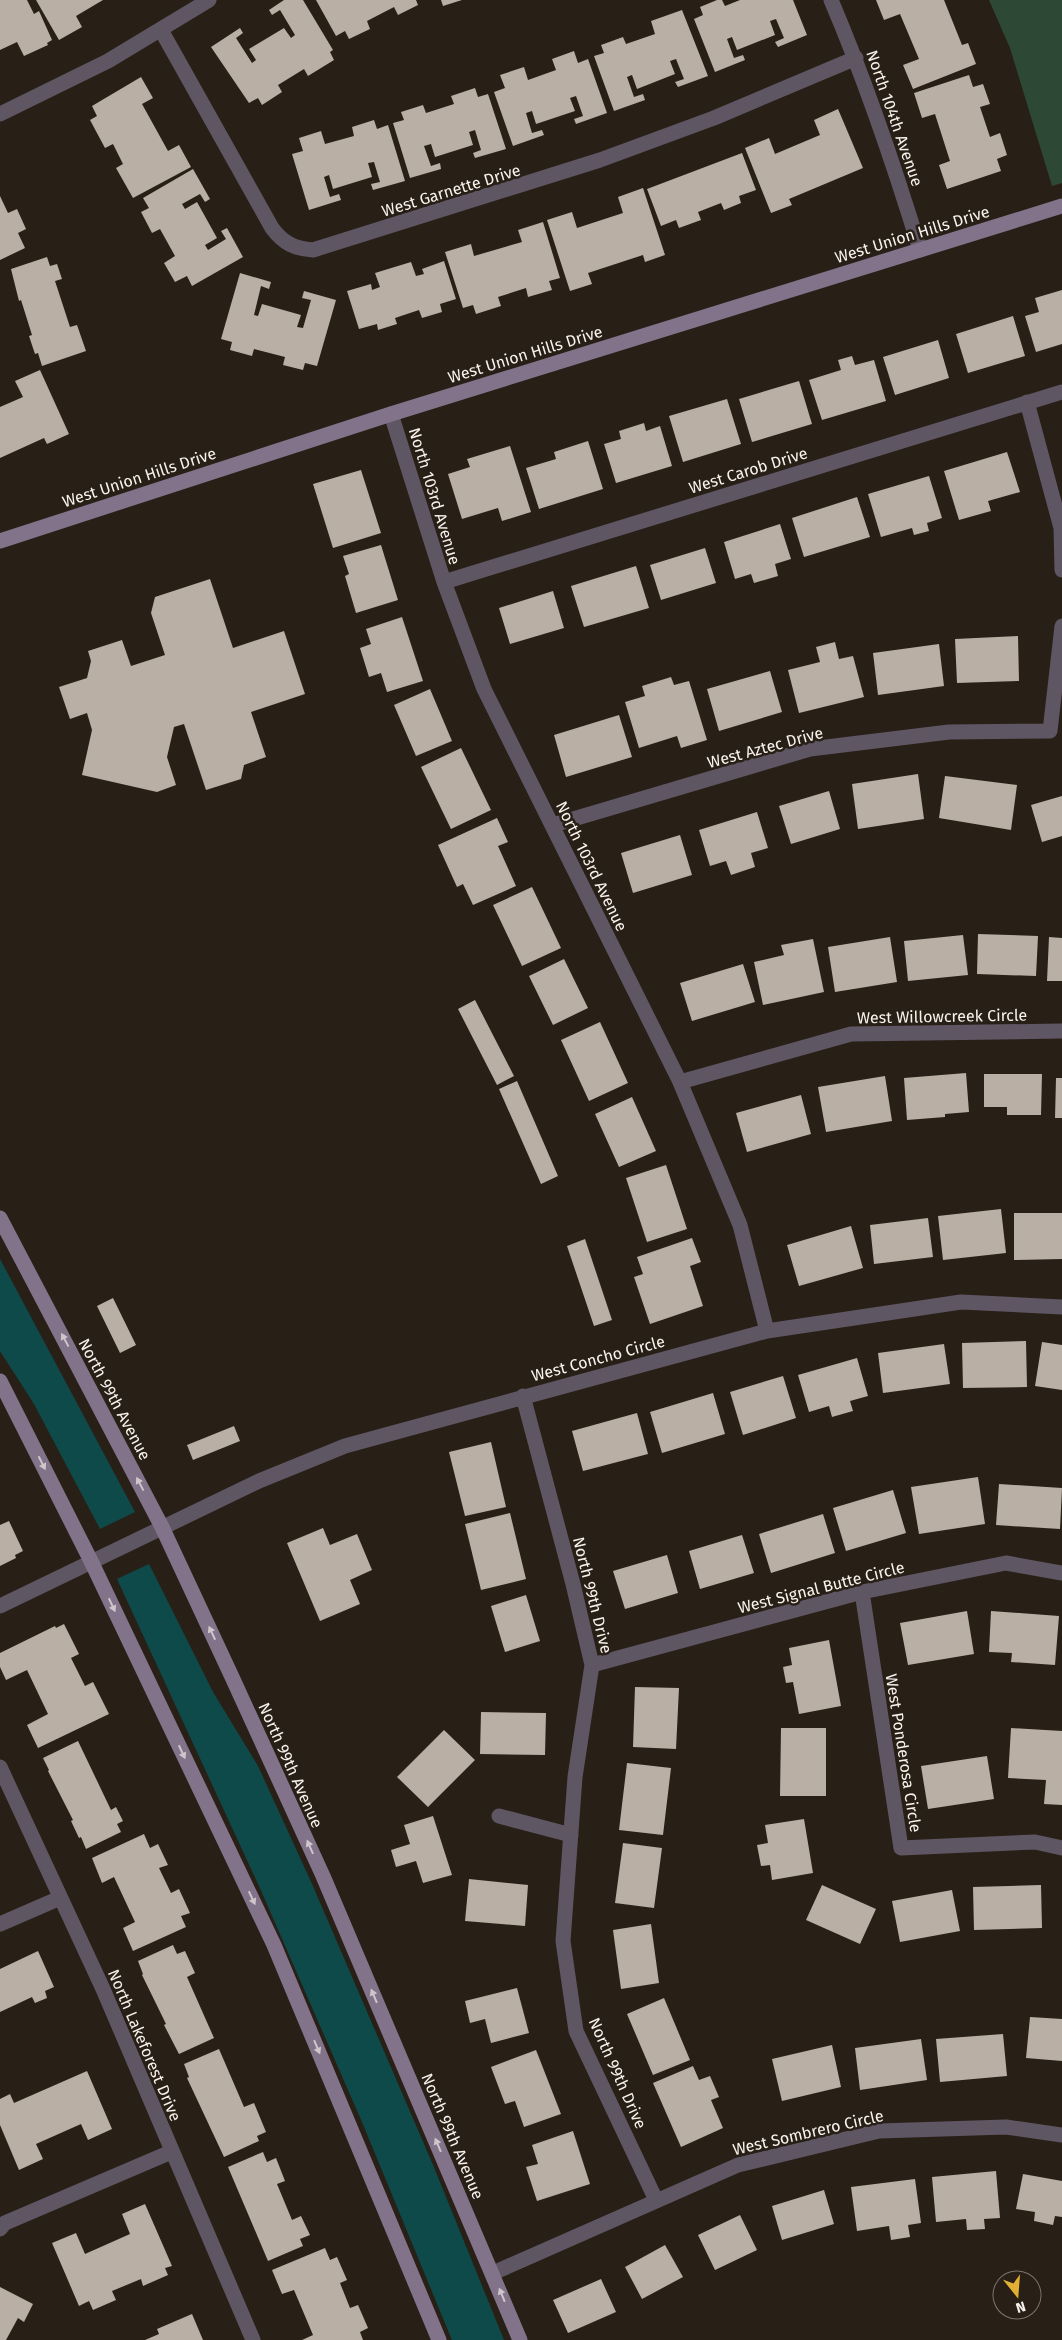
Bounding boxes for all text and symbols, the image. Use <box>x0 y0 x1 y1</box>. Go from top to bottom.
street label: North 104th Avenue <box>862 48 927 189</box>
street label: West Garnette Drive <box>379 160 523 221</box>
street label: West Union Hills Drive <box>833 202 992 267</box>
street label: West Union Hills Drive <box>446 322 605 387</box>
street label: North 103rd Avenue <box>405 425 464 567</box>
street label: West Carob Drive <box>687 443 810 498</box>
street label: West Union Hills Drive <box>60 444 219 511</box>
street label: West Aztec Drive <box>705 723 825 772</box>
street label: North 103rd Avenue <box>552 798 631 934</box>
street label: West Willowcreek Circle <box>857 1006 1027 1027</box>
one-way arrow <box>61 1332 69 1347</box>
street label: West Concho Circle <box>529 1332 667 1385</box>
street label: North 99th Avenue <box>74 1335 155 1463</box>
one-way arrow <box>38 1456 46 1470</box>
one-way arrow <box>136 1477 144 1491</box>
street label: North 99th Drive <box>569 1535 616 1655</box>
street label: West Signal Butte Circle <box>736 1558 906 1617</box>
one-way arrow <box>108 1598 116 1612</box>
one-way arrow <box>208 1626 216 1640</box>
street label: West Ponderosa Circle <box>882 1672 925 1834</box>
street label: North 99th Avenue <box>254 1700 327 1831</box>
one-way arrow <box>178 1744 186 1759</box>
one-way arrow <box>305 1840 313 1854</box>
one-way arrow <box>248 1891 256 1905</box>
street label: North Lakeforest Drive <box>104 1966 185 2124</box>
one-way arrow <box>370 1989 378 2003</box>
street label: North 99th Drive <box>585 2015 651 2132</box>
one-way arrow <box>314 2040 322 2054</box>
street label: North 99th Avenue <box>417 2070 488 2202</box>
street label: West Sombrero Circle <box>731 2106 885 2159</box>
one-way arrow <box>434 2138 442 2152</box>
north arrow <box>992 2270 1042 2320</box>
one-way arrow <box>497 2288 505 2302</box>
text: N <box>1014 2297 1028 2316</box>

